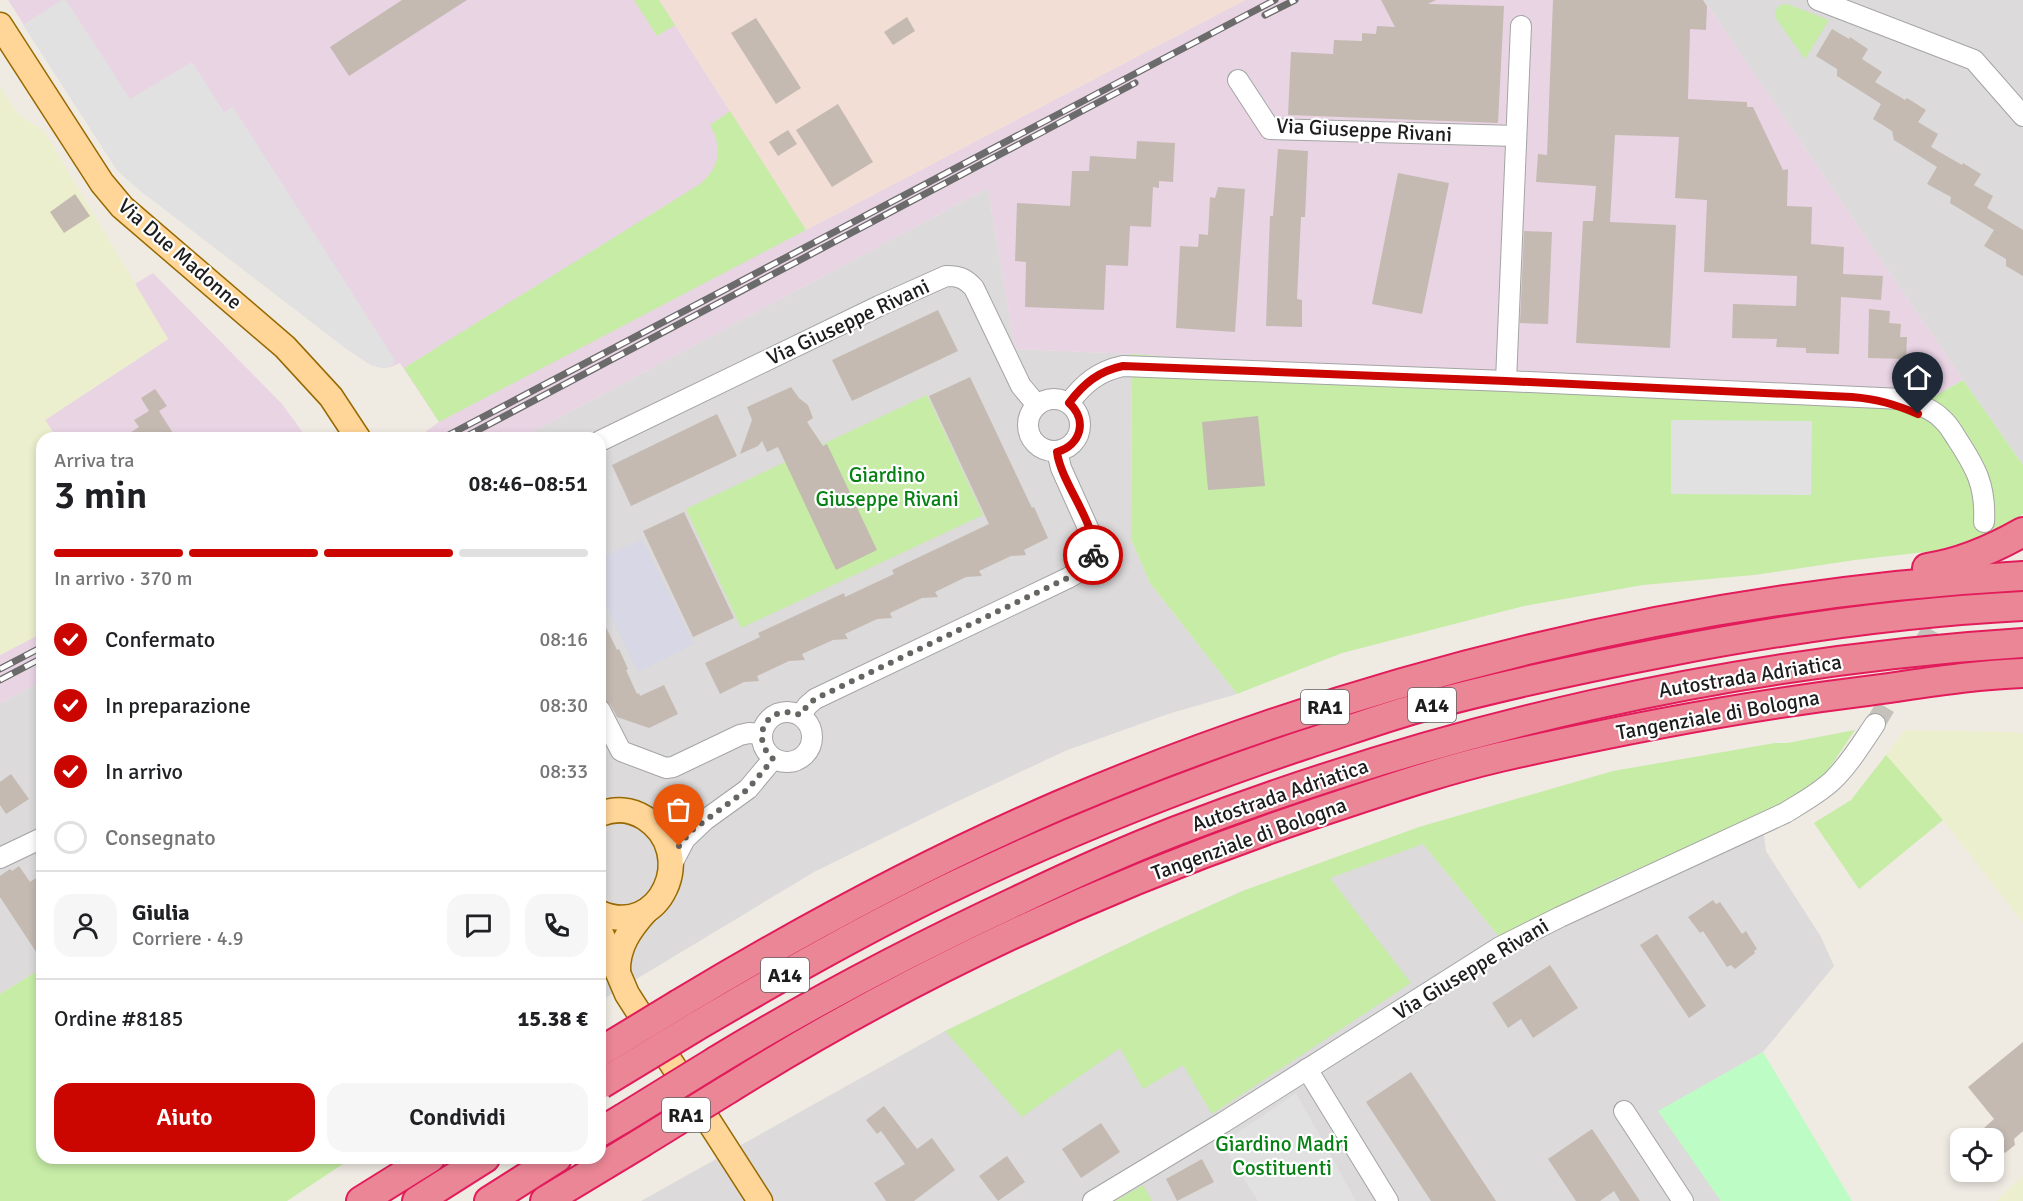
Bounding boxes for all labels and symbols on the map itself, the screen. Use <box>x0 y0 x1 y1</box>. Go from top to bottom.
street label: Via Giuseppe Rivani <box>1275 112 1453 148</box>
street label: Via Due Madonne <box>113 193 247 315</box>
street label: Via Giuseppe Rivani <box>763 273 933 371</box>
pin <box>1892 352 1943 414</box>
park label: Giardino Giuseppe Rivani <box>815 462 959 512</box>
courier <box>1063 525 1123 585</box>
street label: Autostrada Adriatica <box>1657 649 1843 703</box>
street label: Tangenziale di Bologna <box>1614 684 1822 746</box>
road number: A14 <box>1408 688 1456 722</box>
road number: RA1 <box>1301 690 1349 724</box>
street label: Autostrada Adriatica <box>1188 753 1372 837</box>
pin <box>653 784 704 846</box>
street label: Tangenziale di Bologna <box>1148 792 1350 886</box>
street label: Via Giuseppe Rivani <box>1389 912 1553 1026</box>
road number: A14 <box>761 958 809 992</box>
road number: RA1 <box>662 1098 710 1132</box>
park label: Giardino Madri Costituenti <box>1215 1131 1349 1181</box>

